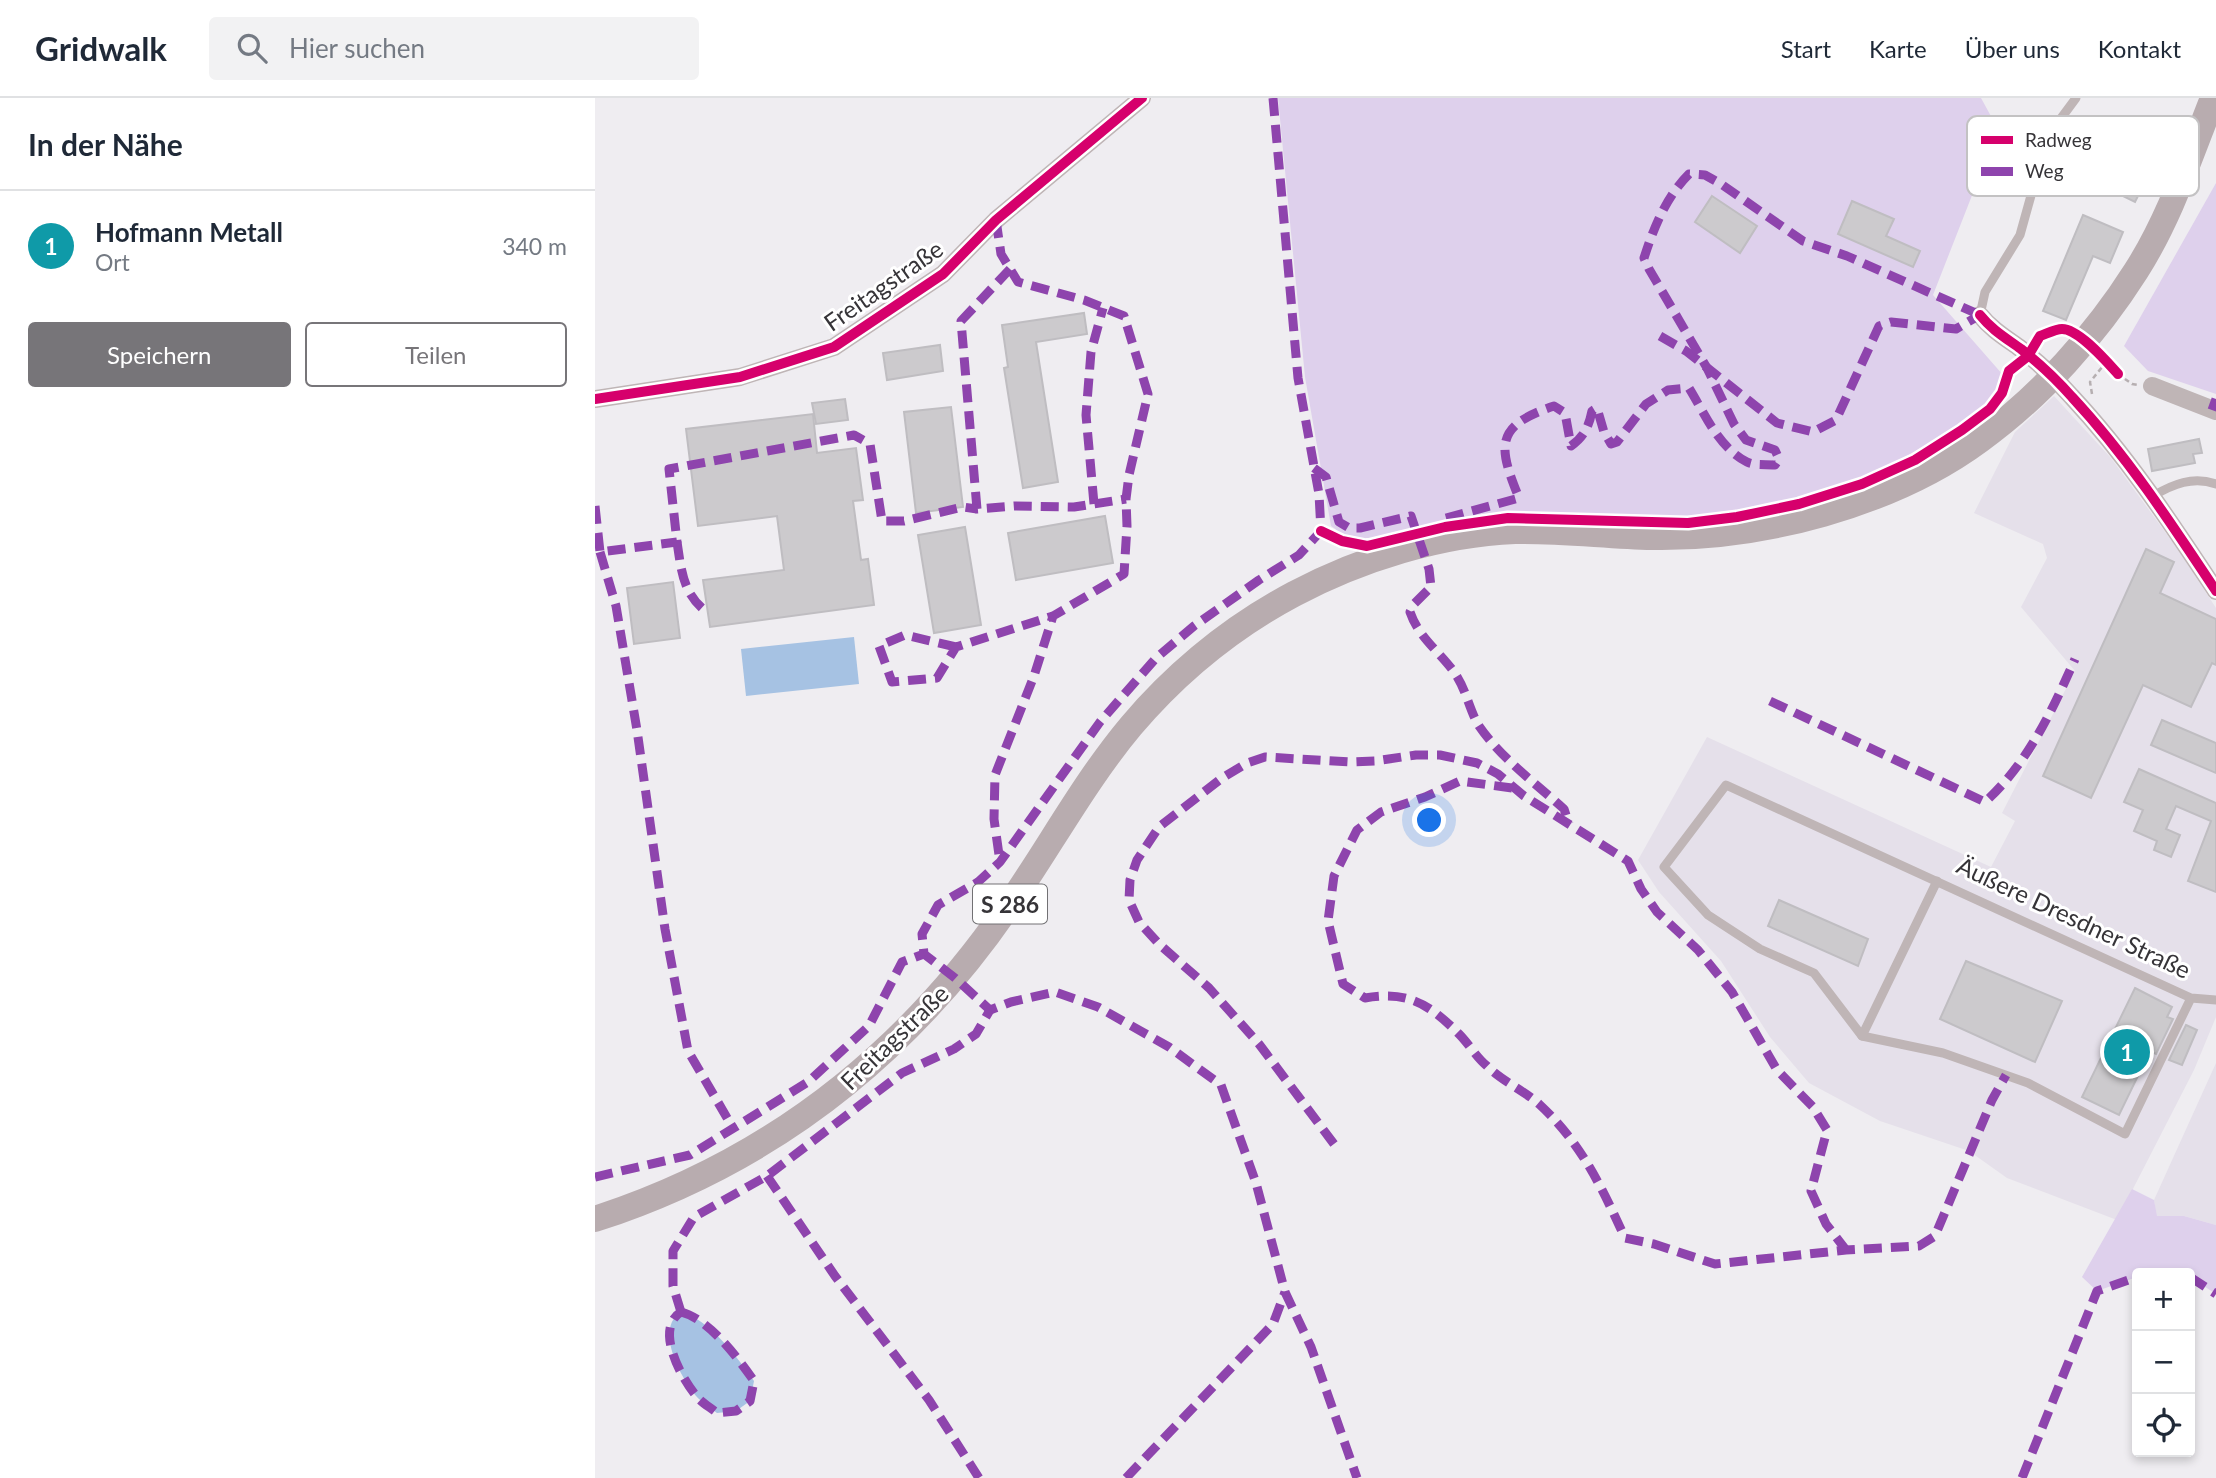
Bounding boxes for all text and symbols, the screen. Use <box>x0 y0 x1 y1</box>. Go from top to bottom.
search box <box>209 17 699 80</box>
text: Gridwalk <box>35 28 167 68</box>
icon: search <box>233 29 271 67</box>
text: Hier suchen <box>289 32 425 64</box>
text: Start <box>1781 34 1831 63</box>
text: Karte <box>1869 34 1927 63</box>
text: Über uns <box>1965 34 2060 63</box>
text: Kontakt <box>2098 34 2181 63</box>
legend <box>1967 116 2199 196</box>
text: In der Nähe <box>28 126 183 162</box>
text: Radweg <box>2025 128 2092 151</box>
text: Weg <box>2025 159 2064 182</box>
text: Hofmann Metall <box>95 216 283 248</box>
text: 1 <box>44 232 58 260</box>
text: 340 m <box>502 232 567 260</box>
street label: Freitagstraße <box>818 233 948 337</box>
text: Ort <box>95 248 130 276</box>
button: Speichern <box>28 322 291 387</box>
button: Teilen <box>305 322 567 387</box>
your location <box>1412 803 1446 837</box>
street label: Äußere Dresdner Straße <box>1953 850 2195 984</box>
road number: S 286 <box>973 884 1047 924</box>
street label: Freitagstraße <box>834 979 954 1095</box>
pin: 1 <box>2104 1026 2150 1078</box>
map controls <box>2132 1268 2195 1457</box>
button: + <box>2132 1268 2195 1331</box>
button: − <box>2132 1331 2195 1394</box>
button: locate <box>2132 1394 2195 1457</box>

